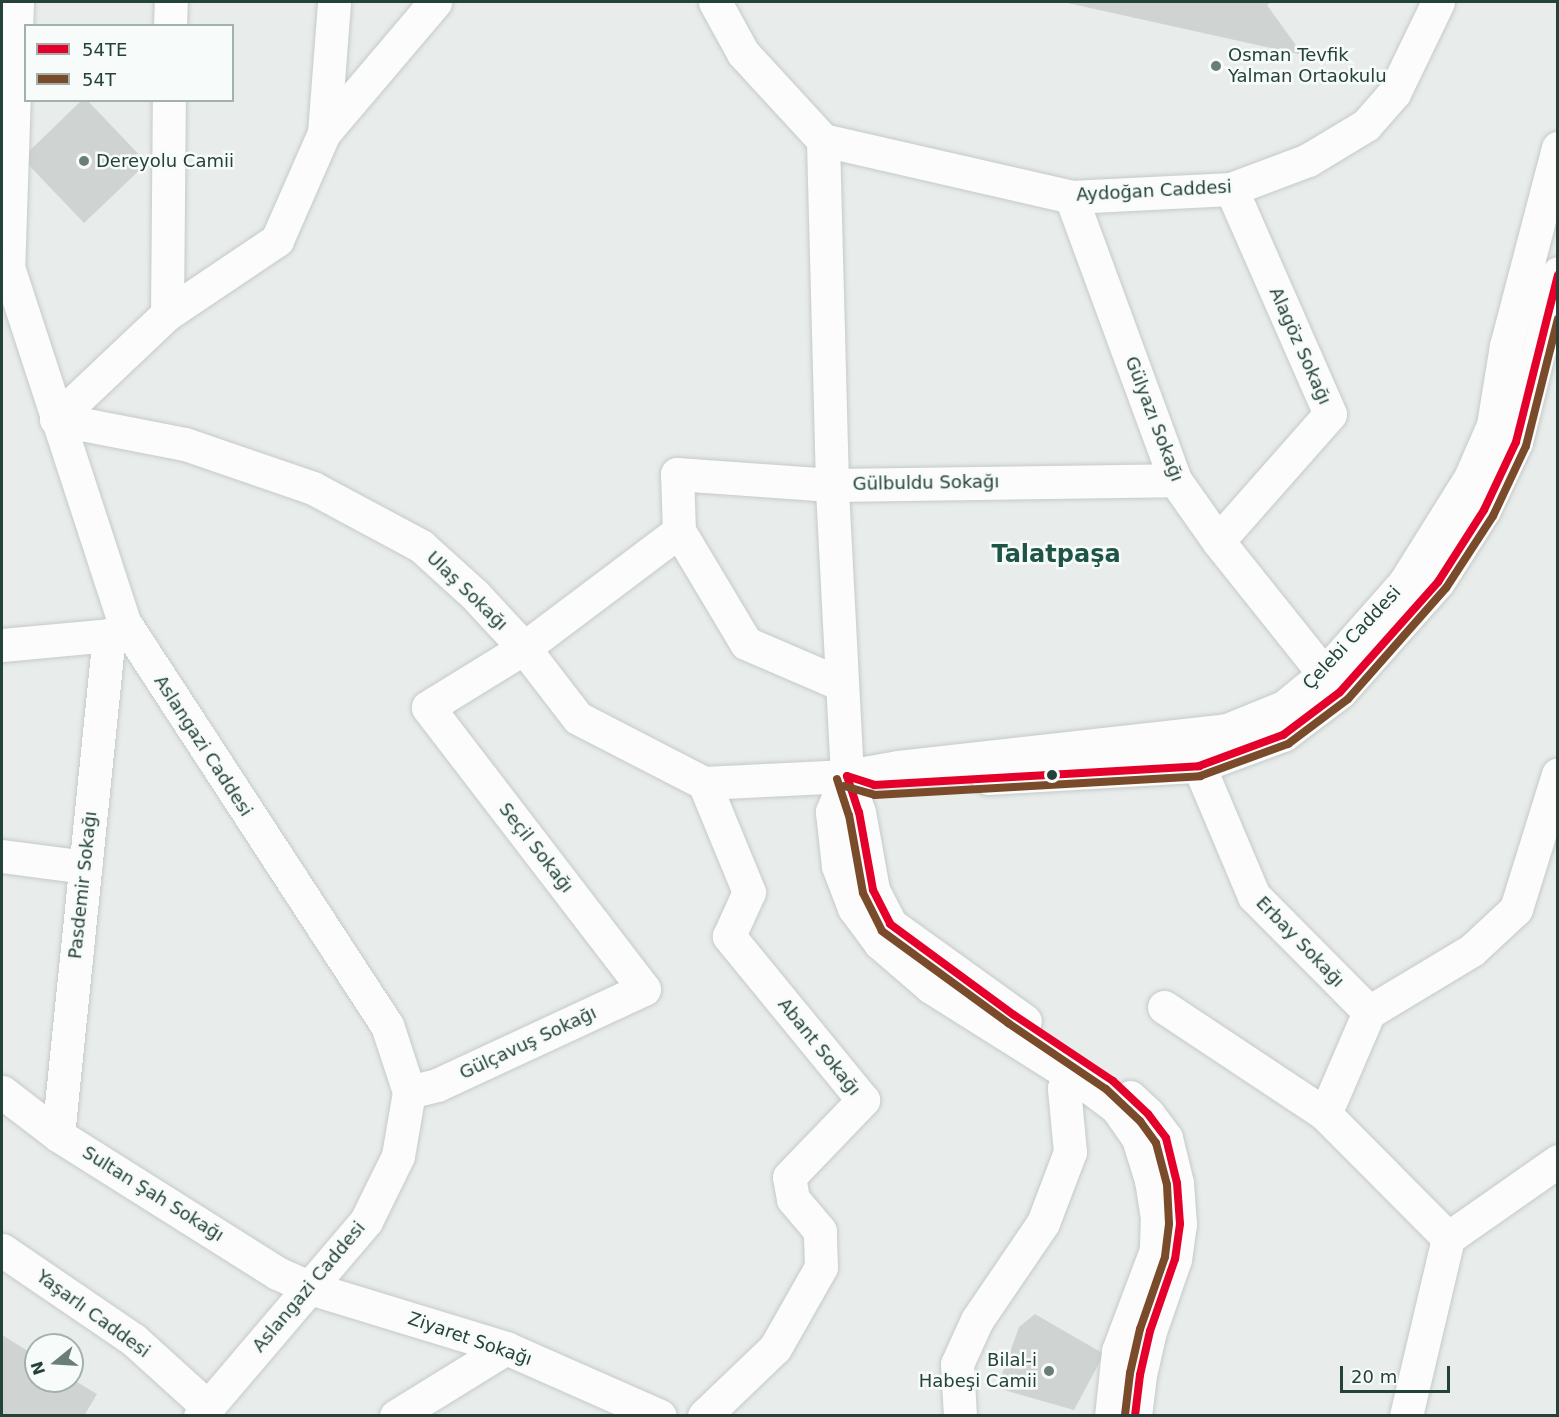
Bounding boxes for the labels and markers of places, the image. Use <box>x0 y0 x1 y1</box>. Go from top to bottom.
place label: Osman Tevfik Yalman Ortaokulu <box>1228 45 1387 88</box>
marker: Osman Tevfik Yalman Ortaokulu <box>1209 59 1223 73</box>
place label: Dereyolu Camii <box>96 150 234 172</box>
marker: Dereyolu Camii <box>77 154 91 168</box>
unlabelled marker <box>1046 769 1058 781</box>
place label: Bilal-i Habeşi Camii <box>919 1350 1037 1392</box>
marker: Bilal-i Habeşi Camii <box>1042 1364 1056 1378</box>

